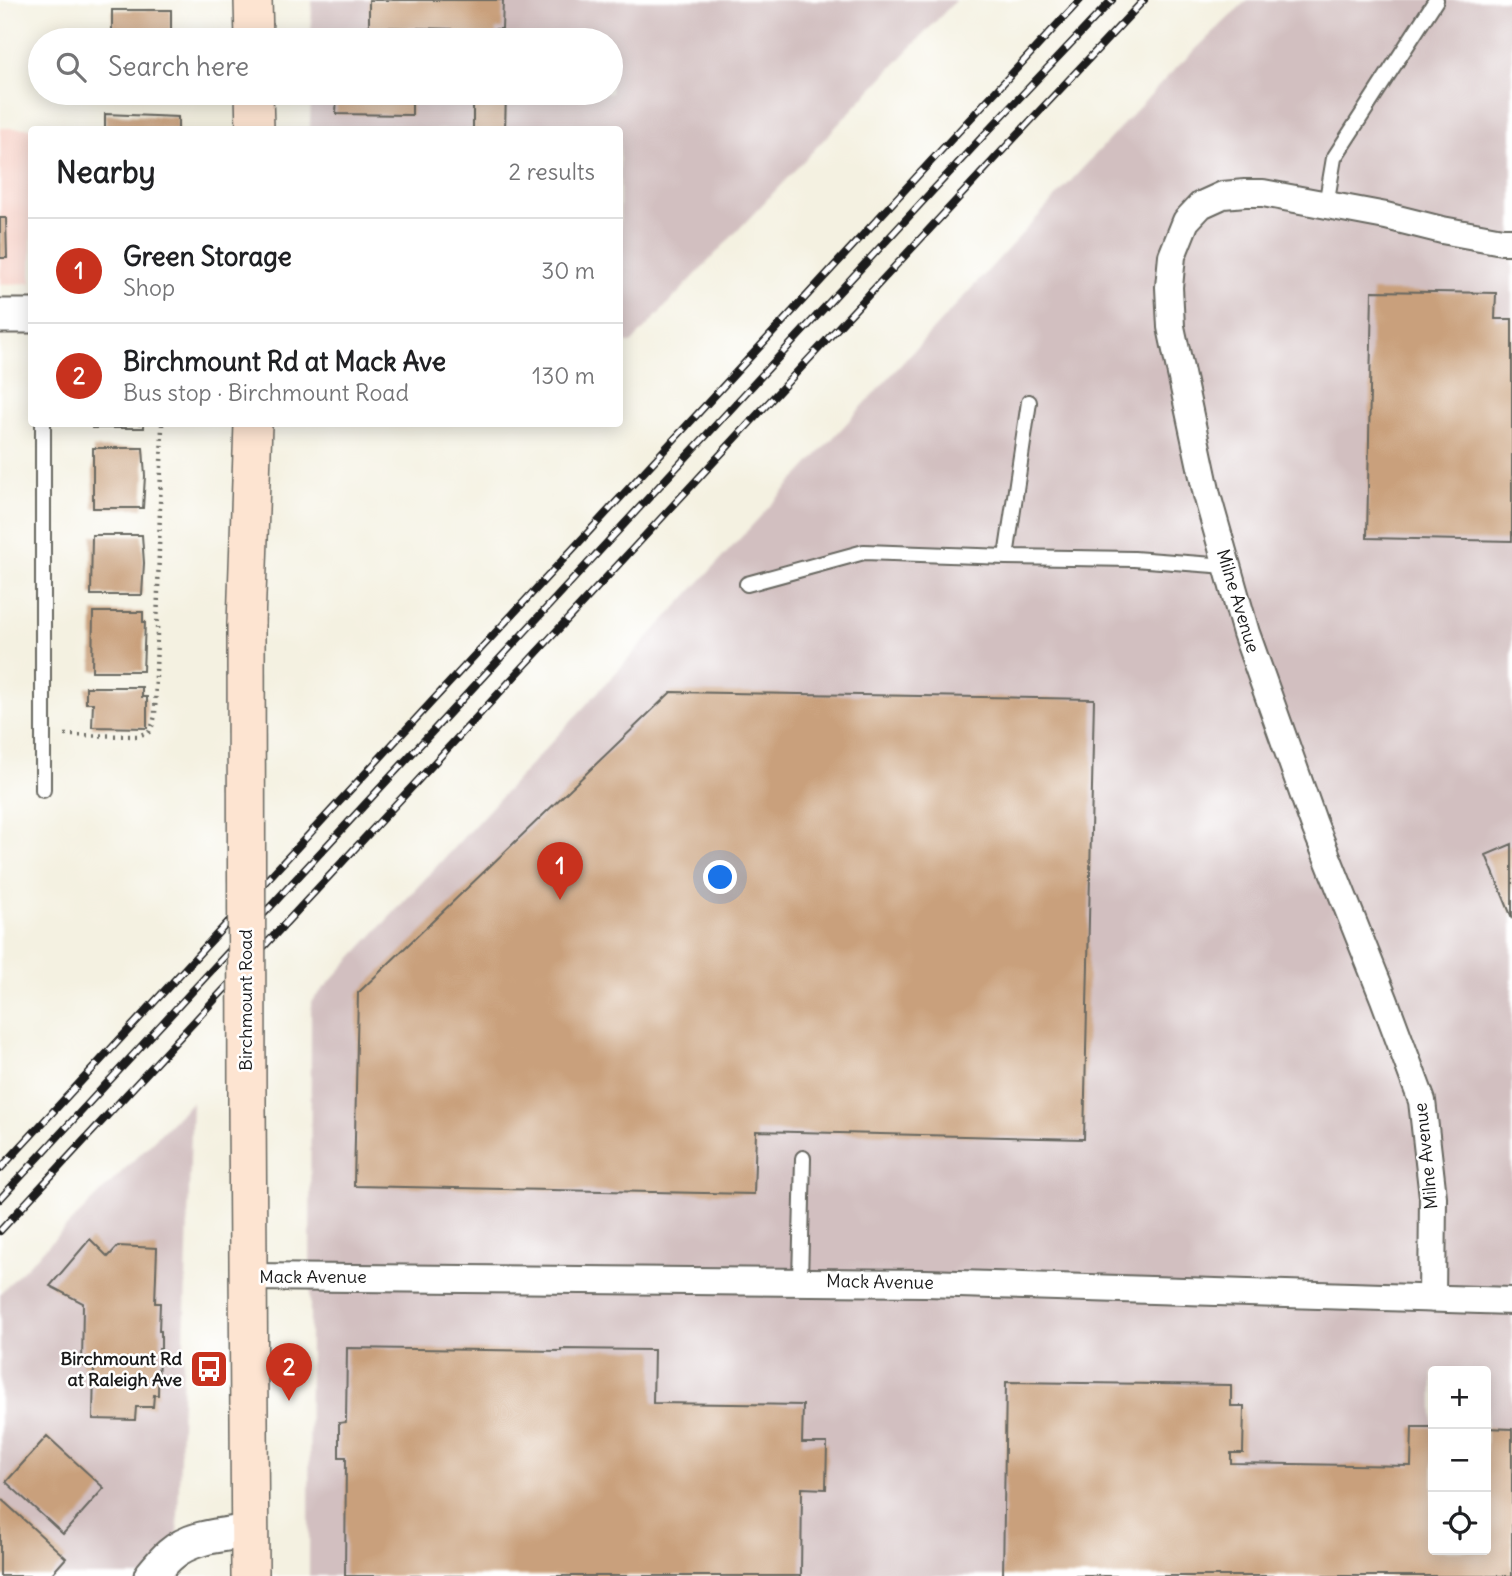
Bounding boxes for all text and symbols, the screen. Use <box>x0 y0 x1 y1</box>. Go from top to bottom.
search box <box>28 28 623 105</box>
icon: search <box>52 48 90 86</box>
text: Search here <box>108 50 249 83</box>
text: Nearby <box>56 153 156 191</box>
text: 2 results <box>509 157 595 186</box>
text: Green Storage <box>123 240 292 273</box>
text: 1 <box>74 256 84 285</box>
text: 30 m <box>541 256 595 285</box>
text: Shop <box>123 273 175 302</box>
text: Birchmount Rd at Mack Ave <box>123 345 446 378</box>
text: 2 <box>73 361 85 390</box>
text: 130 m <box>532 361 595 390</box>
text: Bus stop · Birchmount Road <box>123 378 409 407</box>
street label: Milne Avenue <box>1212 546 1265 656</box>
pin: 1 <box>537 842 583 900</box>
your location <box>703 860 737 894</box>
street label: Birchmount Road <box>234 929 257 1071</box>
street label: Milne Avenue <box>1408 1101 1443 1211</box>
street label: Mack Avenue <box>259 1265 367 1288</box>
street label: Mack Avenue <box>826 1269 934 1294</box>
pin: 2 <box>266 1343 312 1401</box>
place label: Birchmount Rd at Raleigh Ave <box>60 1347 182 1391</box>
bus stop icon: Birchmount Rd at Raleigh Ave <box>188 1348 230 1390</box>
map controls <box>1428 1366 1491 1555</box>
button: + <box>1428 1366 1491 1429</box>
button: − <box>1428 1429 1491 1492</box>
button: locate <box>1428 1492 1491 1555</box>

